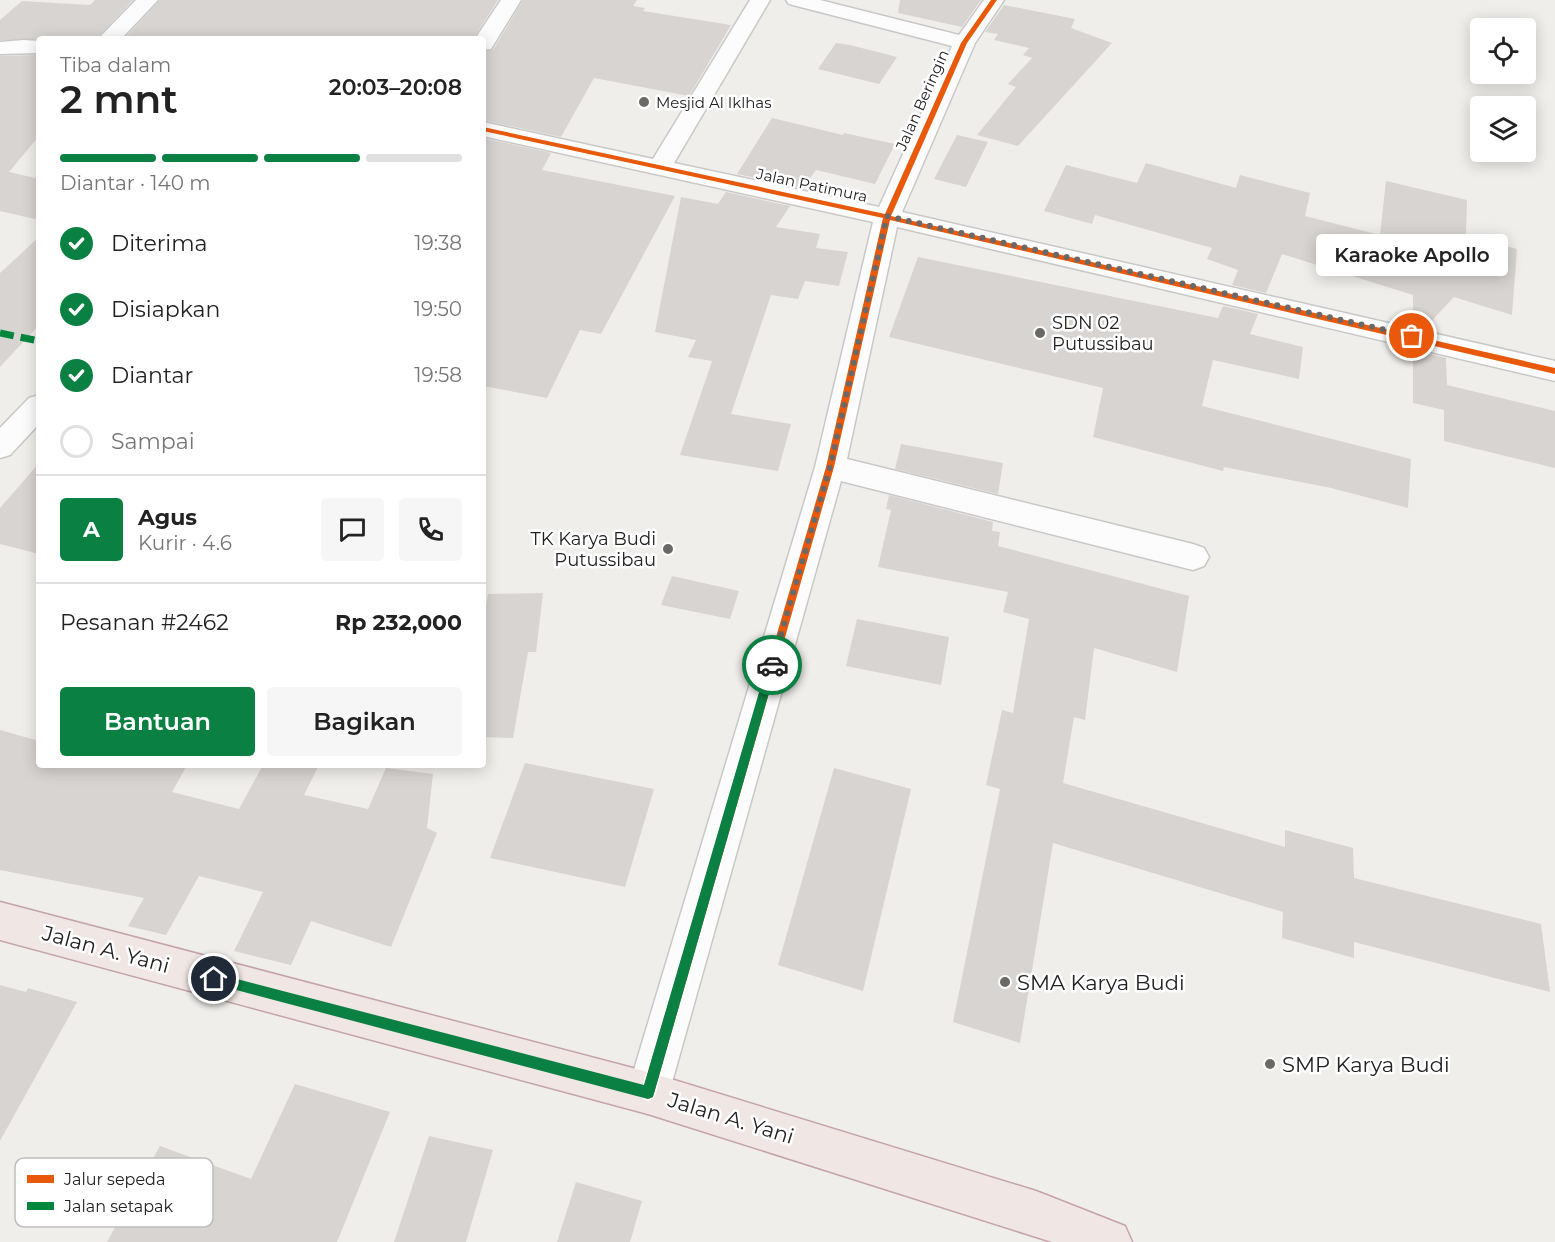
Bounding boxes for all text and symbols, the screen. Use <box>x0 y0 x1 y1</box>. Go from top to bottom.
map controls <box>1470 18 1536 162</box>
button: locate <box>1470 18 1536 84</box>
street label: Jalan Beringin <box>891 47 953 154</box>
text: Tiba dalam <box>60 53 171 77</box>
text: 20:03–20:08 <box>329 74 462 101</box>
text: 2 mnt <box>60 75 178 123</box>
place label: Mesjid Al Iklhas <box>656 93 772 112</box>
marker: Mesjid Al Iklhas <box>637 95 651 109</box>
button: layers <box>1470 96 1536 162</box>
street label: Jalan Patimura <box>754 164 869 206</box>
text: Diantar · 140 m <box>60 171 210 195</box>
icon: check <box>60 227 93 260</box>
text: Diterima <box>111 230 208 257</box>
text: 19:38 <box>414 231 462 255</box>
callout: Karaoke Apollo <box>1316 234 1508 276</box>
text: Karaoke Apollo <box>1334 243 1490 267</box>
icon: check <box>60 293 93 326</box>
text: Disiapkan <box>111 296 220 323</box>
text: 19:50 <box>414 297 462 321</box>
pin <box>1386 310 1437 361</box>
place label: SDN 02 Putussibau <box>1052 312 1154 355</box>
icon: bag <box>1395 319 1428 352</box>
marker: SDN 02 Putussibau <box>1033 326 1047 340</box>
icon: check <box>60 359 93 392</box>
text: Diantar <box>111 362 193 389</box>
text: 19:58 <box>414 363 462 387</box>
text: Sampai <box>111 428 195 455</box>
button: chat <box>321 498 384 561</box>
button: phone <box>399 498 462 561</box>
text: Agus <box>138 504 197 531</box>
text: A <box>83 516 100 543</box>
place label: TK Karya Budi Putussibau <box>530 528 656 571</box>
text: Kurir · 4.6 <box>138 531 232 555</box>
marker: TK Karya Budi Putussibau <box>661 542 675 556</box>
text: Pesanan #2462 <box>60 609 229 636</box>
text: Rp 232,000 <box>335 609 462 636</box>
courier <box>742 635 802 695</box>
icon: car <box>756 649 789 682</box>
button: Bantuan <box>60 687 255 756</box>
button: Bagikan <box>267 687 462 756</box>
street label: Jalan A. Yani <box>39 920 172 978</box>
pin <box>188 953 239 1004</box>
icon: home <box>197 962 230 995</box>
place label: SMA Karya Budi <box>1017 970 1185 995</box>
marker: SMA Karya Budi <box>998 975 1012 989</box>
place label: SMP Karya Budi <box>1282 1052 1450 1077</box>
marker: SMP Karya Budi <box>1263 1057 1277 1071</box>
street label: Jalan A. Yani <box>664 1087 797 1149</box>
legend <box>15 1158 213 1227</box>
text: Jalur sepeda <box>63 1170 165 1189</box>
text: Jalan setapak <box>63 1197 174 1216</box>

